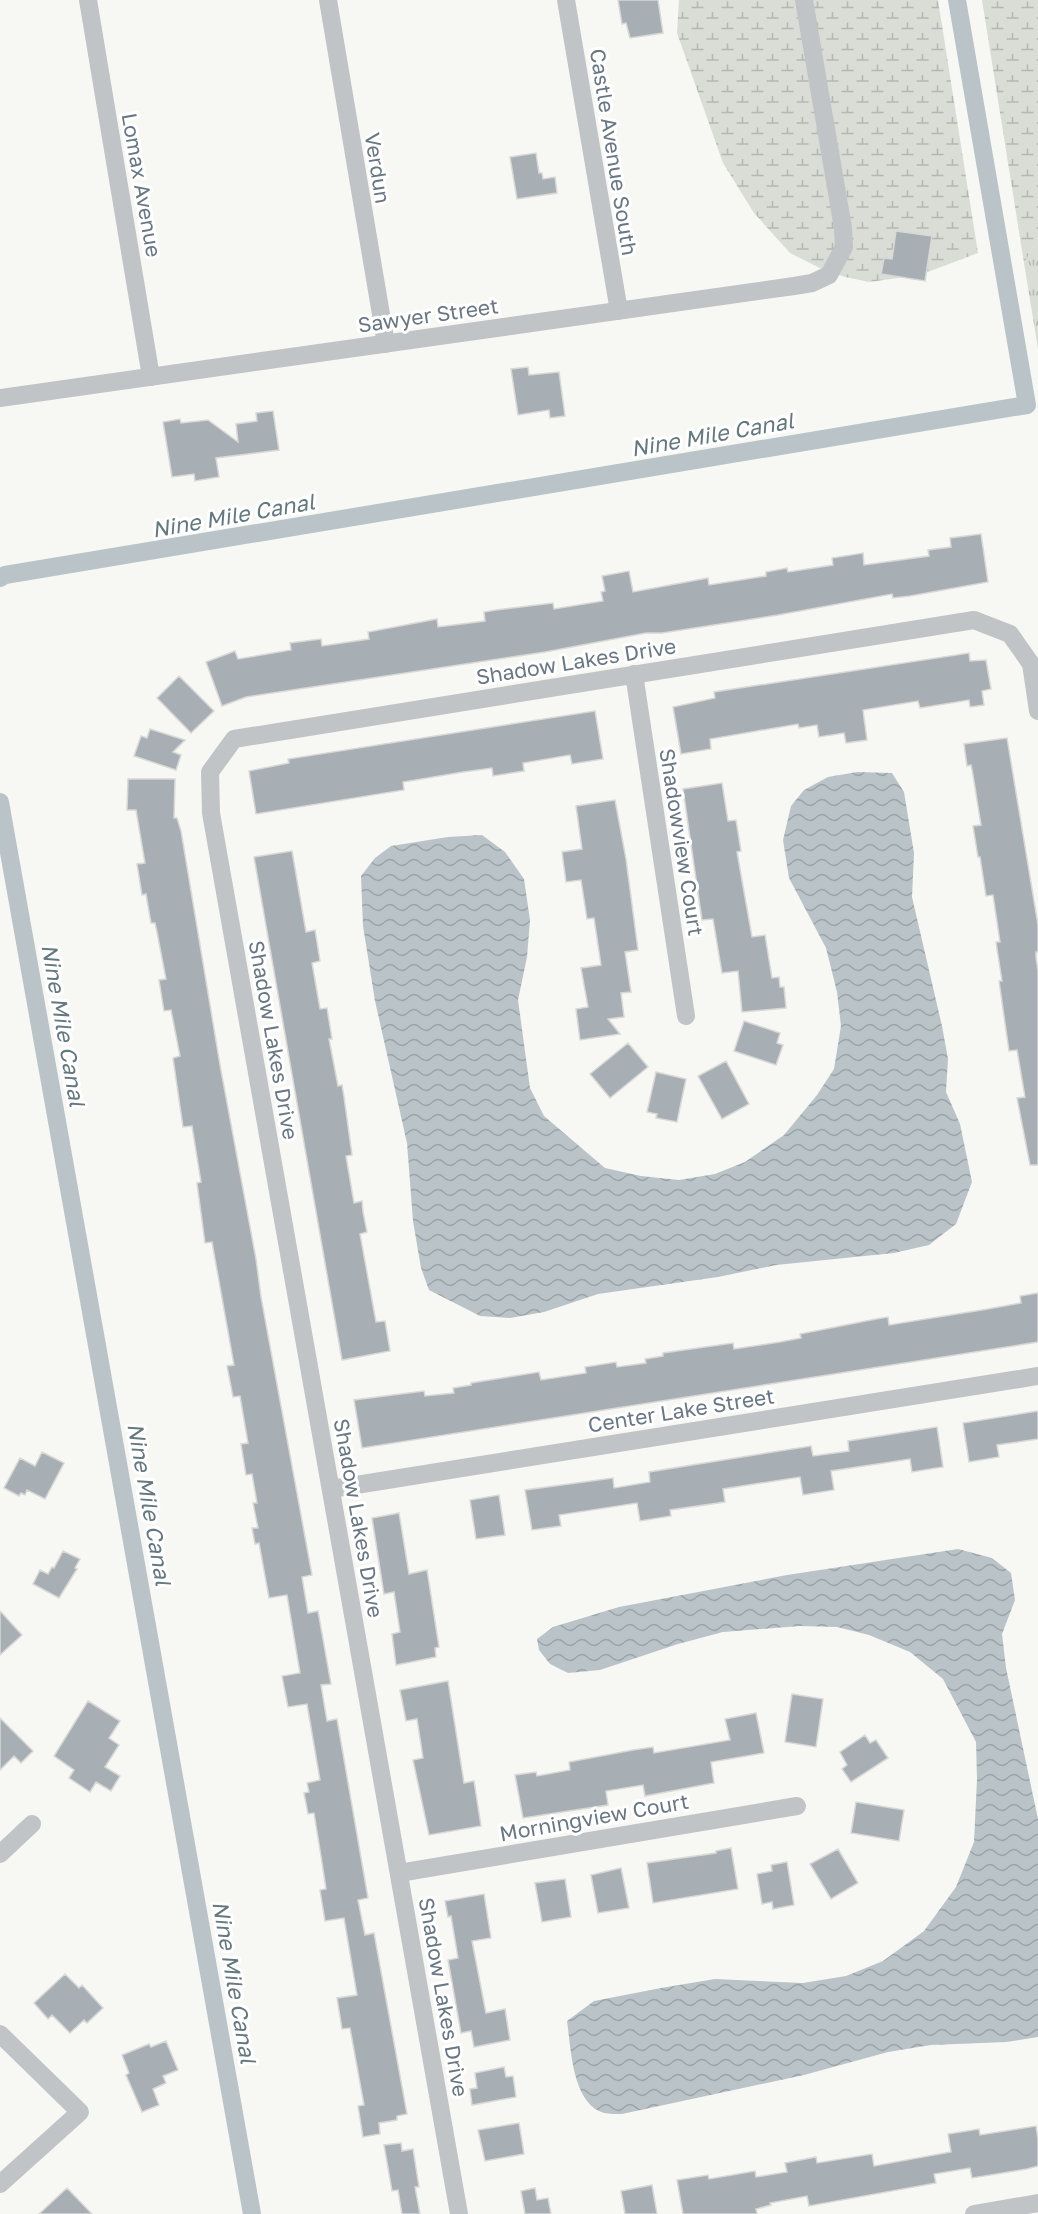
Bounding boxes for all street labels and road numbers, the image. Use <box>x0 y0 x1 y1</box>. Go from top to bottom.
street label: Castle Avenue South <box>585 47 643 257</box>
street label: Lomax Avenue <box>117 111 167 259</box>
street label: Verdun <box>360 131 396 205</box>
street label: Sawyer Street <box>356 292 500 338</box>
street label: Shadow Lakes Drive <box>474 632 678 690</box>
street label: Shadowview Court <box>654 747 710 937</box>
street label: Shadow Lakes Drive <box>244 938 304 1142</box>
street label: Center Lake Street <box>586 1382 776 1438</box>
street label: Shadow Lakes Drive <box>329 1416 389 1620</box>
street label: Morningview Court <box>497 1788 691 1846</box>
street label: Shadow Lakes Drive <box>414 1895 474 2099</box>

